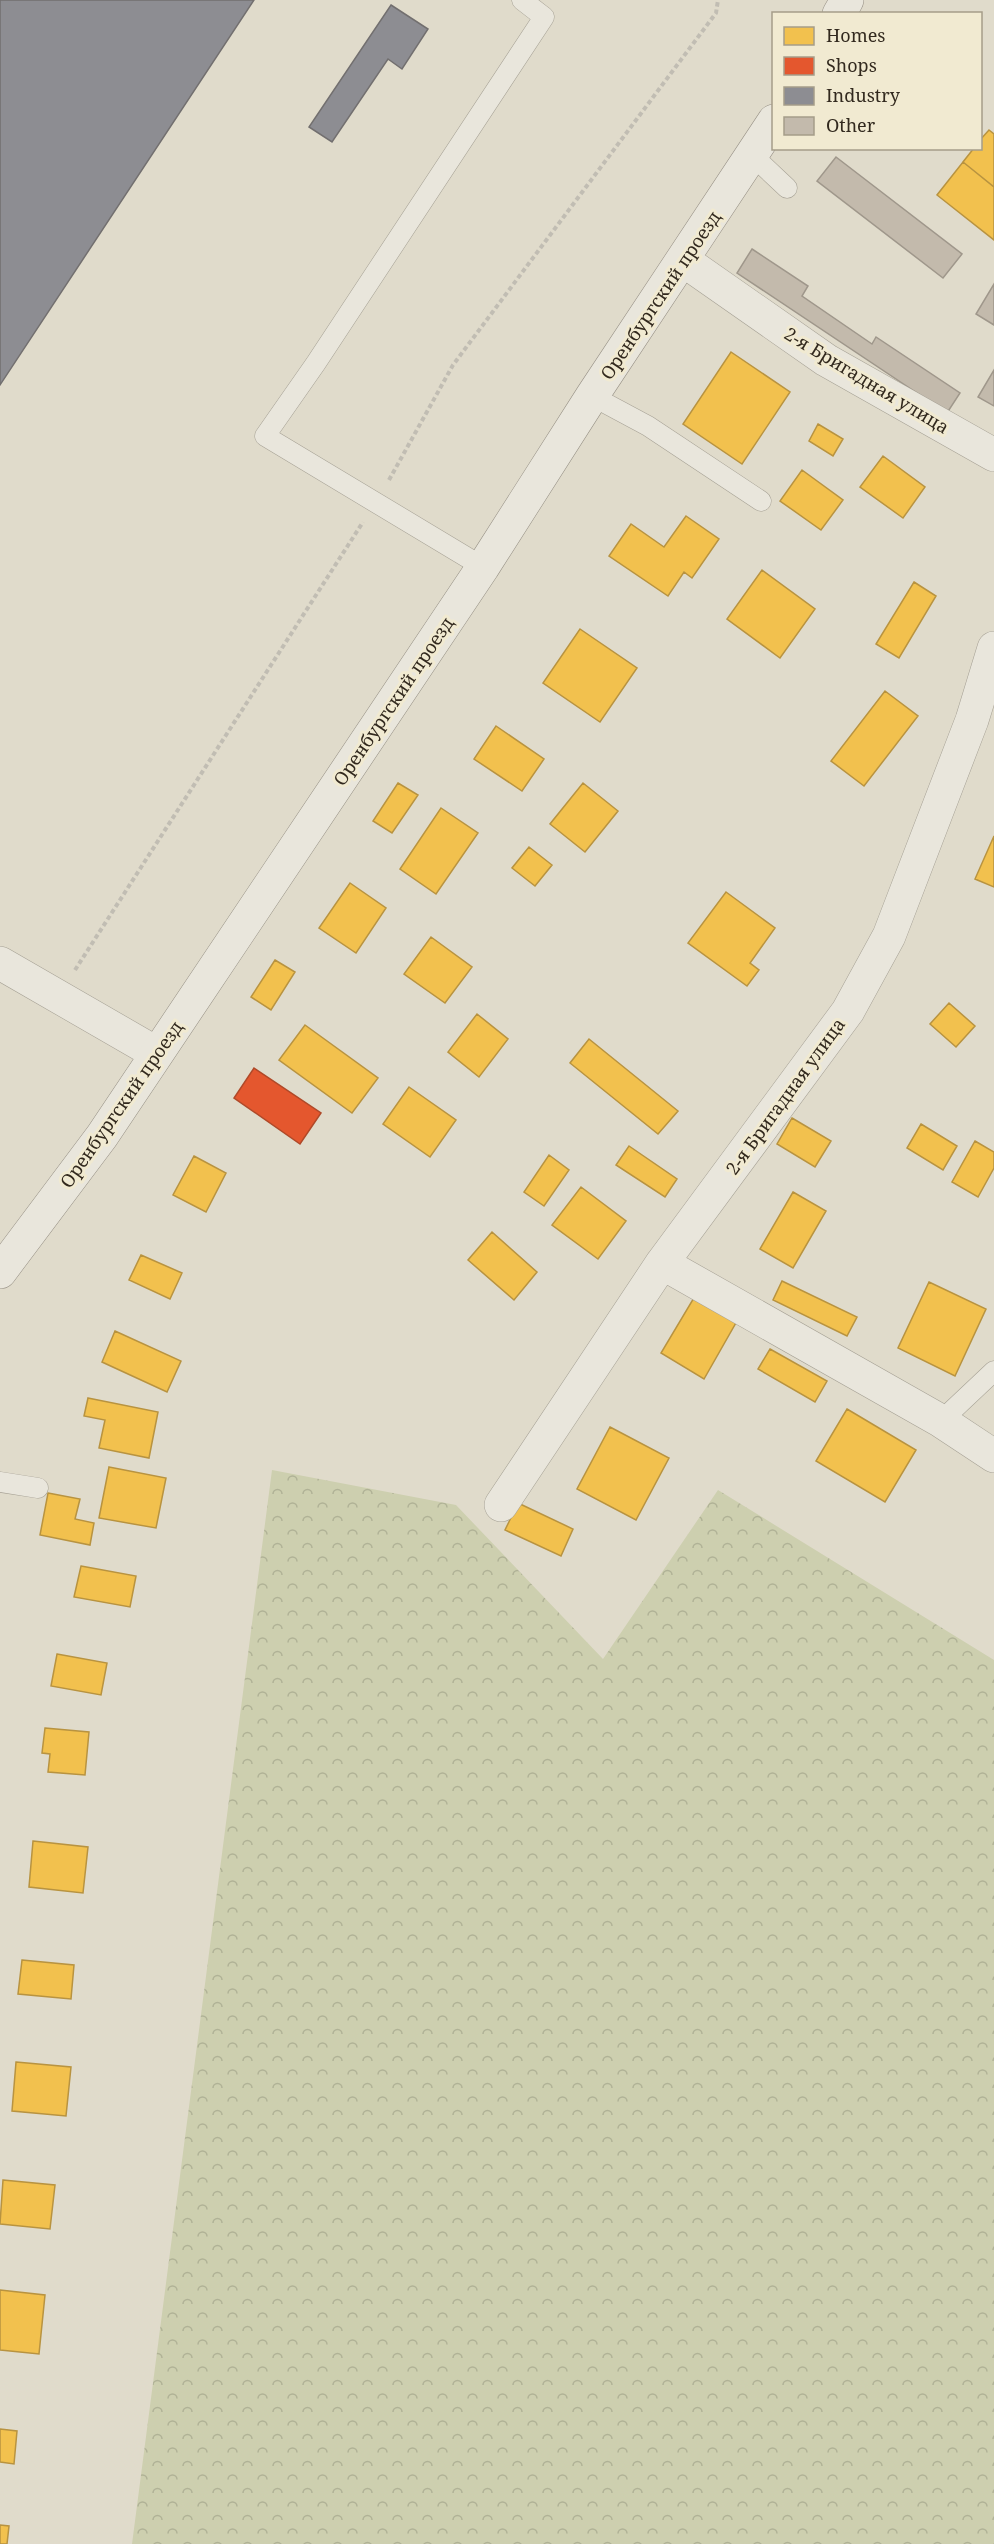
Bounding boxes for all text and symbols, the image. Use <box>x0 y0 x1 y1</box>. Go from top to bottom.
legend <box>772 12 982 150</box>
text: Homes <box>826 23 885 47</box>
text: Shops <box>826 53 877 77</box>
text: Industry <box>826 83 901 107</box>
text: Other <box>826 113 876 137</box>
street label: Оренбургский проезд <box>594 206 726 384</box>
street label: 2-я Бригадная улица <box>780 321 954 439</box>
street label: Оренбургский проезд <box>327 612 459 790</box>
street label: 2-я Бригадная улица <box>720 1013 850 1179</box>
street label: Оренбургский проезд <box>54 1016 188 1192</box>

